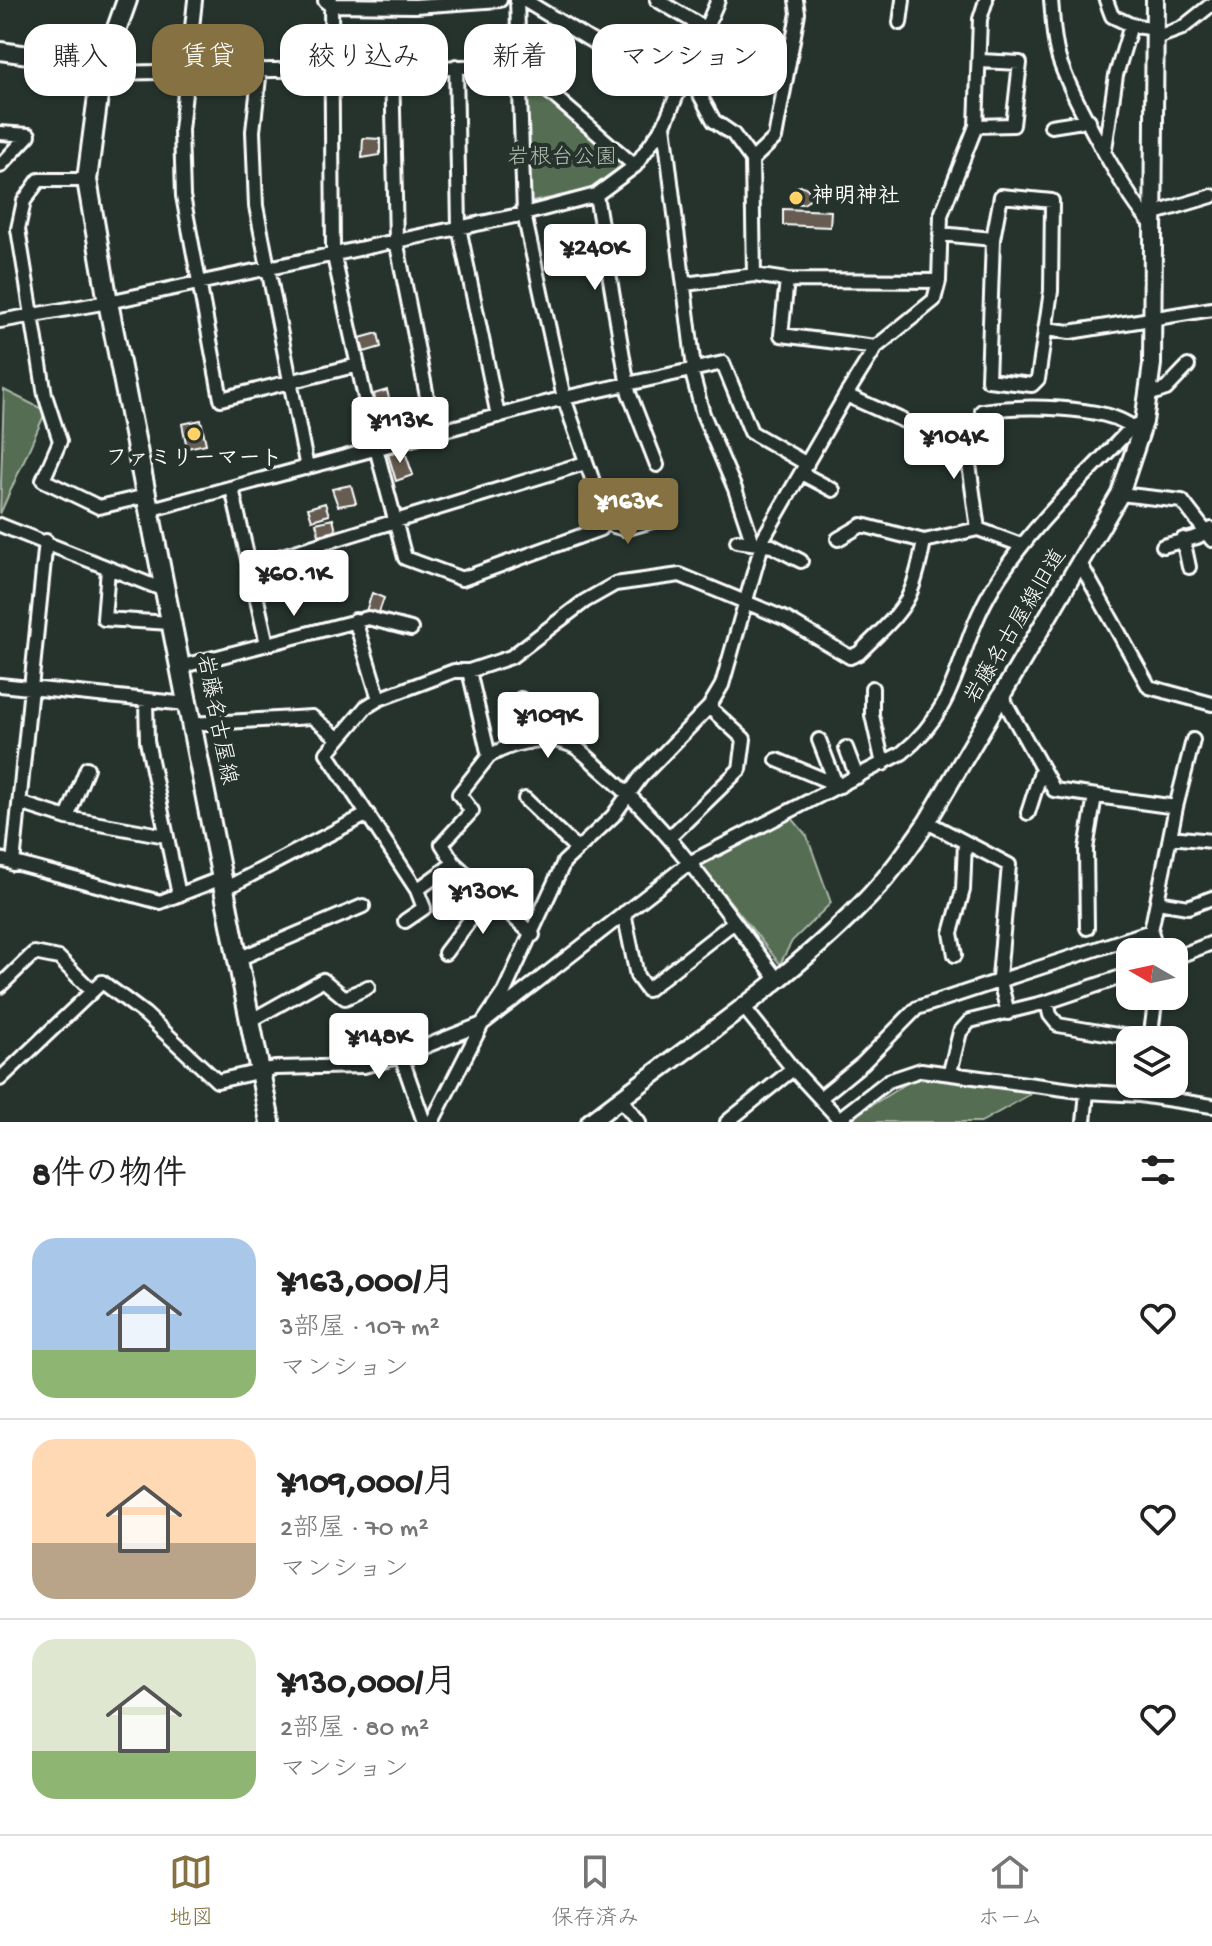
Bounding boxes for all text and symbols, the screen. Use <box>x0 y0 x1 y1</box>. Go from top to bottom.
chip: 購入 <box>24 24 136 96</box>
chip: 賃貸 <box>152 24 264 96</box>
chip: 絞り込み <box>280 24 448 96</box>
chip: 新着 <box>464 24 576 96</box>
chip: マンション <box>592 24 787 96</box>
park label: 岩根台公園 <box>507 145 617 172</box>
place label: 神明神社 <box>812 184 900 211</box>
marker: 神明神社 <box>787 189 805 207</box>
pin: ¥240K <box>539 224 651 292</box>
text: ¥240K <box>562 234 628 265</box>
pin: ¥113K <box>344 397 456 465</box>
text: ¥113K <box>370 407 430 438</box>
pin: ¥104K <box>898 413 1010 481</box>
text: ¥104K <box>922 423 986 454</box>
marker: ファミリーマート <box>185 425 203 443</box>
place label: ファミリーマート <box>106 447 282 473</box>
pin: ¥163K <box>572 478 684 546</box>
text: ¥163K <box>596 488 660 519</box>
street label: 岩藤名古屋線旧道 <box>959 544 1073 709</box>
pin: ¥60.1K <box>229 550 359 618</box>
text: ¥60.1K <box>258 560 331 591</box>
street label: 岩藤名古屋線 <box>190 652 242 787</box>
pin: ¥109K <box>492 692 604 760</box>
text: ¥109K <box>516 702 580 733</box>
pin: ¥130K <box>427 868 539 936</box>
text: ¥130K <box>450 878 516 909</box>
north arrow <box>1116 938 1188 1010</box>
map controls <box>1116 938 1188 1098</box>
pin: ¥148K <box>323 1013 435 1081</box>
text: ¥148K <box>347 1023 411 1054</box>
button: layers <box>1116 1026 1188 1098</box>
icon: filters <box>1136 1148 1180 1192</box>
text: 8件の物件 <box>32 1157 187 1197</box>
text: ¥163,000/月 <box>280 1264 455 1304</box>
icon: home <box>96 1270 192 1366</box>
icon: heart <box>1136 1296 1180 1340</box>
text: 3部屋 · 107 m² <box>280 1314 440 1345</box>
text: マンション <box>280 1355 409 1386</box>
text: ¥109,000/月 <box>280 1465 457 1505</box>
icon: home <box>96 1471 192 1567</box>
icon: heart <box>1136 1497 1180 1541</box>
text: 2部屋 · 70 m² <box>280 1515 428 1546</box>
text: マンション <box>280 1556 409 1587</box>
text: ¥130,000/月 <box>280 1665 457 1705</box>
icon: home <box>96 1671 192 1767</box>
icon: heart <box>1136 1697 1180 1741</box>
text: 2部屋 · 80 m² <box>280 1715 429 1746</box>
text: マンション <box>280 1756 409 1787</box>
tab: 地図 <box>169 1850 213 1933</box>
tab: 保存済み <box>551 1850 639 1933</box>
tab: ホーム <box>978 1850 1043 1933</box>

